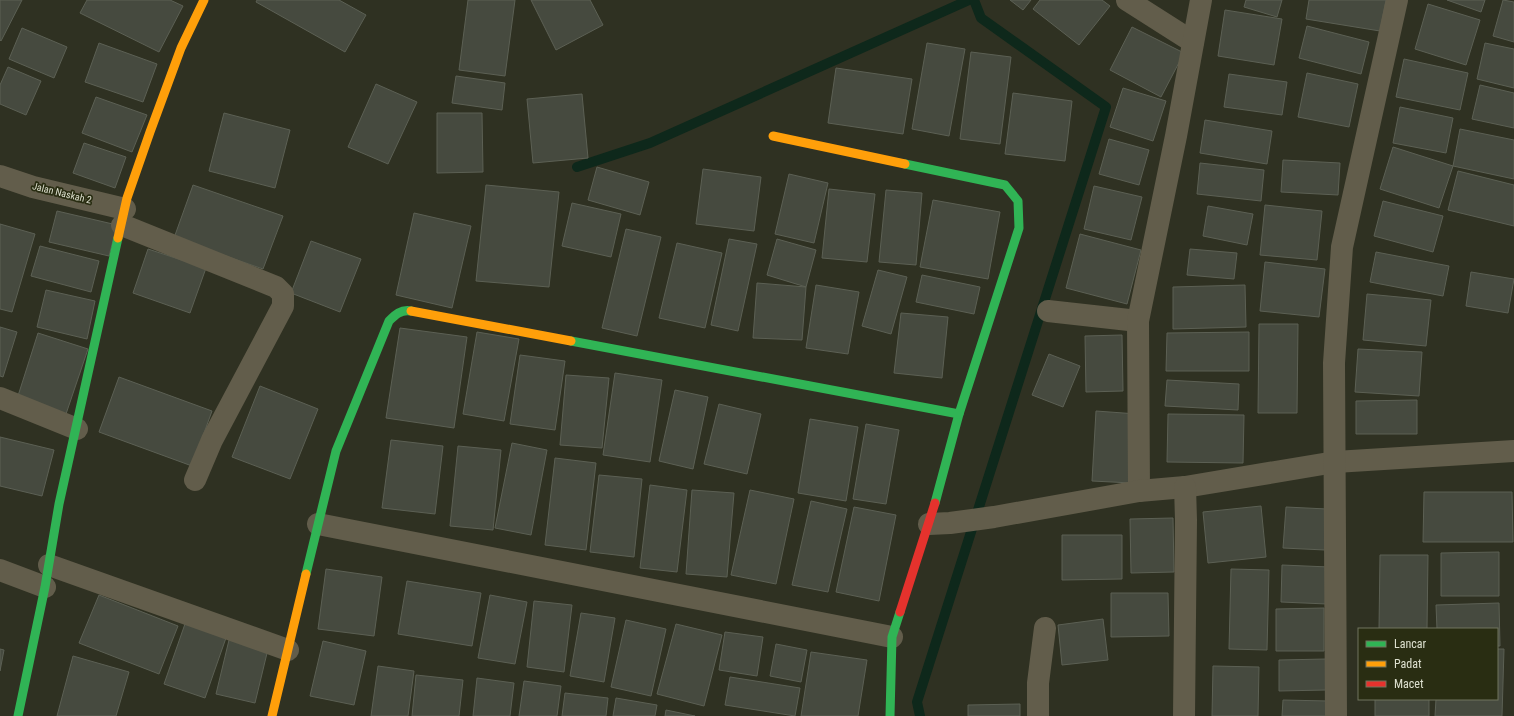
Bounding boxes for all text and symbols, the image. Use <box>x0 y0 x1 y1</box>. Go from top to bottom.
street label: Jalan Naskah 2 <box>31 180 93 206</box>
legend <box>1358 628 1498 700</box>
text: Lancar <box>1394 637 1427 651</box>
text: Padat <box>1394 657 1422 671</box>
text: Macet <box>1394 677 1424 691</box>

